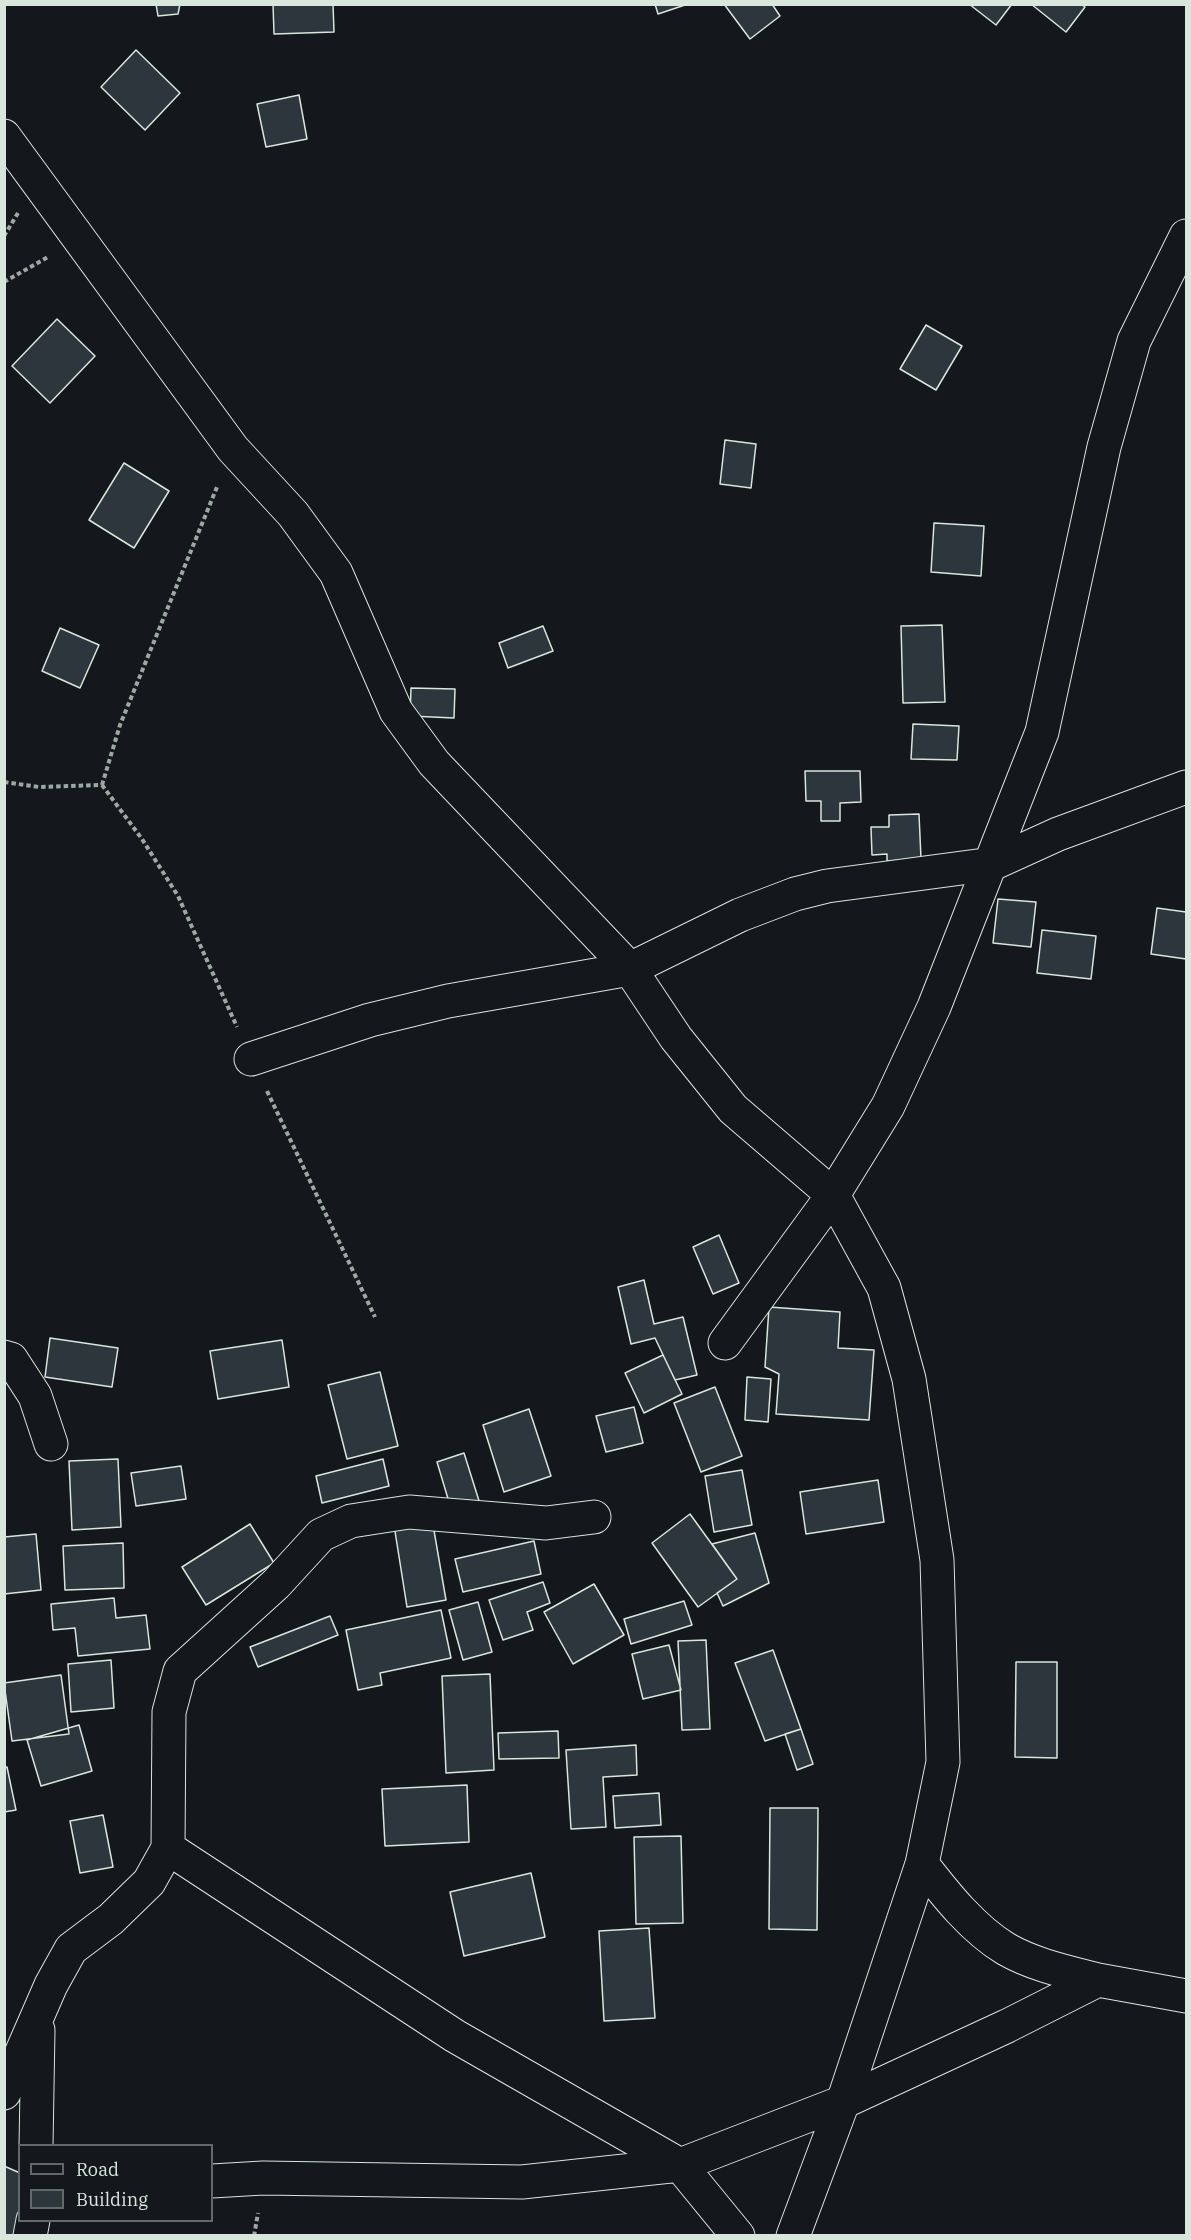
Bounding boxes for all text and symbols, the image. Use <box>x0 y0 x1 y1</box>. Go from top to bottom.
legend <box>18 2144 213 2222</box>
text: Road <box>76 2158 119 2181</box>
text: Building <box>76 2188 148 2211</box>

